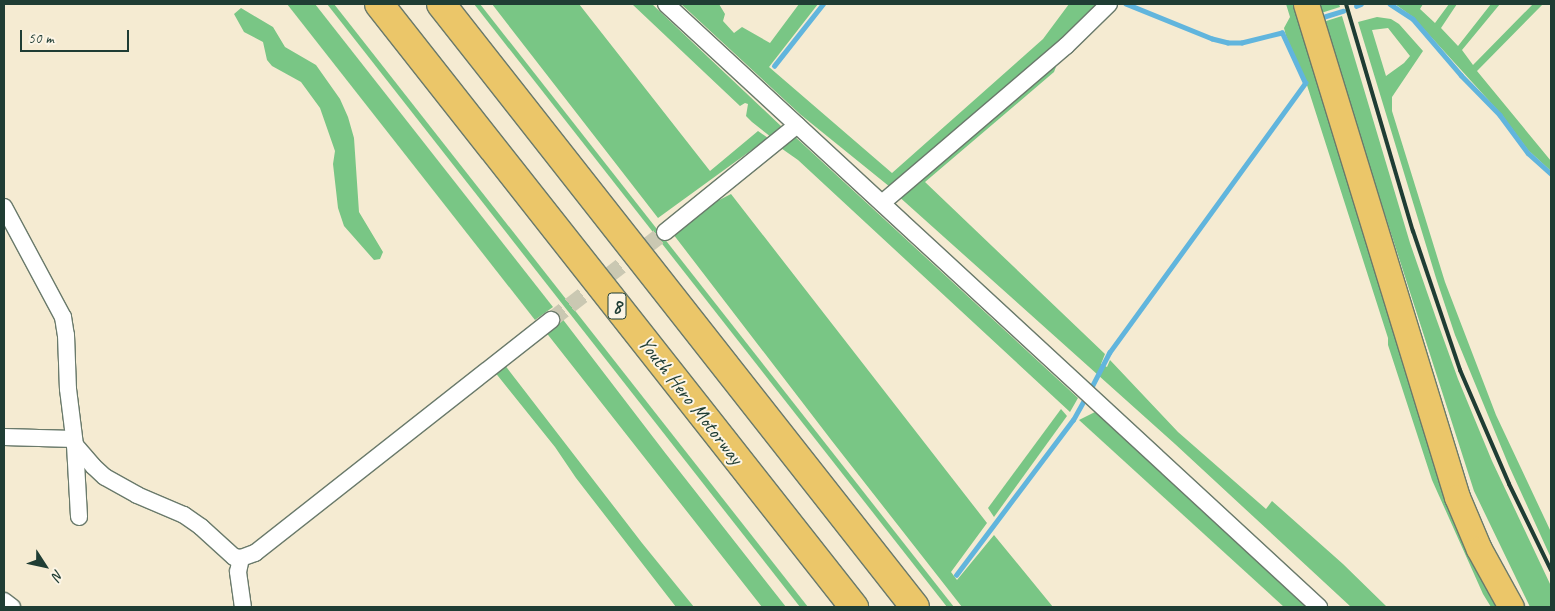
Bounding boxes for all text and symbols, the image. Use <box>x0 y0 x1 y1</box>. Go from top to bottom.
scale bar <box>22 20 131 52</box>
text: 50 m <box>28 29 54 48</box>
road number: 8 <box>607 288 627 324</box>
street label: Youth Hero Motorway <box>633 331 749 469</box>
north arrow <box>20 541 70 591</box>
text: N <box>48 566 67 583</box>

